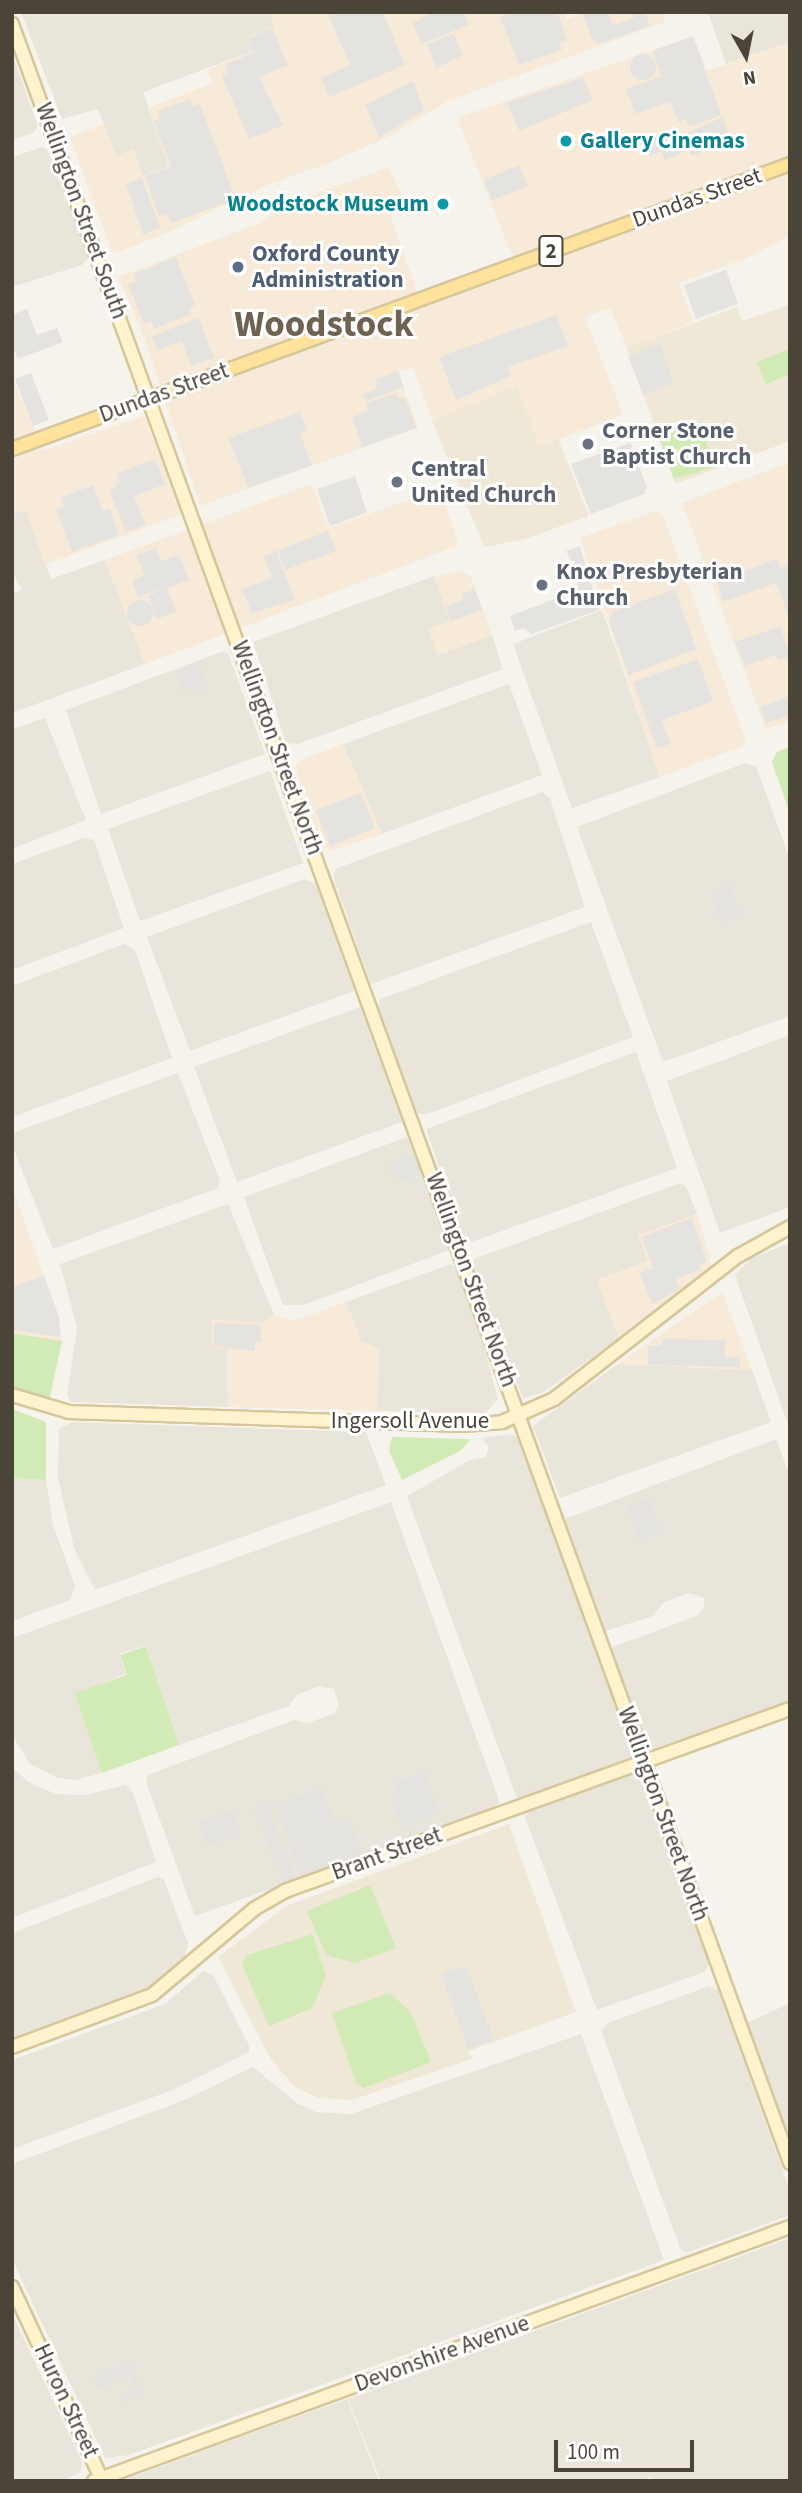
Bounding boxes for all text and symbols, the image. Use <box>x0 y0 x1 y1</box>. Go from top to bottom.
north arrow <box>711 21 781 91</box>
text: N <box>741 63 758 92</box>
street label: Wellington Street South <box>29 99 133 323</box>
place label: Gallery Cinemas <box>580 127 745 155</box>
marker: Gallery Cinemas <box>558 133 574 149</box>
street label: Dundas Street <box>629 162 765 234</box>
place label: Woodstock Museum <box>227 190 429 218</box>
marker: Woodstock Museum <box>435 196 451 212</box>
road number: 2 <box>537 233 565 268</box>
place label: Oxford County Administration <box>252 240 404 294</box>
marker: Oxford County Administration <box>230 259 246 275</box>
district label: Woodstock <box>234 303 414 347</box>
street label: Dundas Street <box>96 357 232 429</box>
place label: Corner Stone Baptist Church <box>602 417 751 471</box>
marker: Corner Stone Baptist Church <box>580 436 596 452</box>
place label: Central United Church <box>411 455 556 509</box>
marker: Central United Church <box>389 474 405 490</box>
place label: Knox Presbyterian Church <box>556 558 743 612</box>
marker: Knox Presbyterian Church <box>534 577 550 593</box>
street label: Wellington Street North <box>225 637 329 859</box>
street label: Wellington Street North <box>419 1169 523 1391</box>
street label: Ingersoll Avenue <box>331 1407 489 1435</box>
street label: Wellington Street North <box>611 1703 715 1925</box>
street label: Brant Street <box>328 1821 446 1887</box>
street label: Devonshire Avenue <box>351 2310 533 2398</box>
street label: Huron Street <box>28 2340 104 2462</box>
scale bar <box>557 2426 697 2470</box>
text: 100 m <box>567 2437 620 2467</box>

